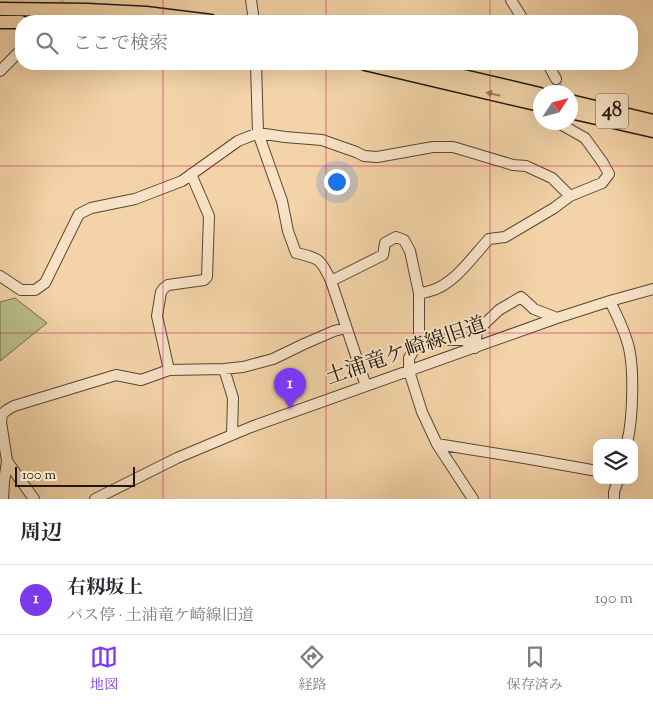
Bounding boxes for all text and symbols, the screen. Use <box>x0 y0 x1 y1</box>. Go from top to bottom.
search box <box>15 15 638 70</box>
icon: search <box>33 29 61 57</box>
text: ここで検索 <box>73 31 168 58</box>
north arrow <box>533 85 578 130</box>
one-way arrow <box>486 90 501 98</box>
road number: 48 <box>596 94 628 128</box>
your location <box>324 169 350 195</box>
street label: 土浦竜ケ崎線旧道 <box>322 310 490 394</box>
pin: 1 <box>274 368 306 409</box>
map controls <box>593 439 638 484</box>
button: layers <box>593 439 638 484</box>
scale bar <box>15 464 135 487</box>
text: 100 m <box>22 466 56 486</box>
text: 周辺 <box>20 519 62 549</box>
text: 右籾坂上 <box>67 575 143 602</box>
text: 1 <box>33 588 39 611</box>
text: 190 m <box>595 588 633 611</box>
text: バス停 · 土浦竜ケ崎線旧道 <box>67 605 254 628</box>
tab: 地図 <box>90 643 118 696</box>
tab: 経路 <box>298 643 326 696</box>
tab: 保存済み <box>507 643 563 696</box>

